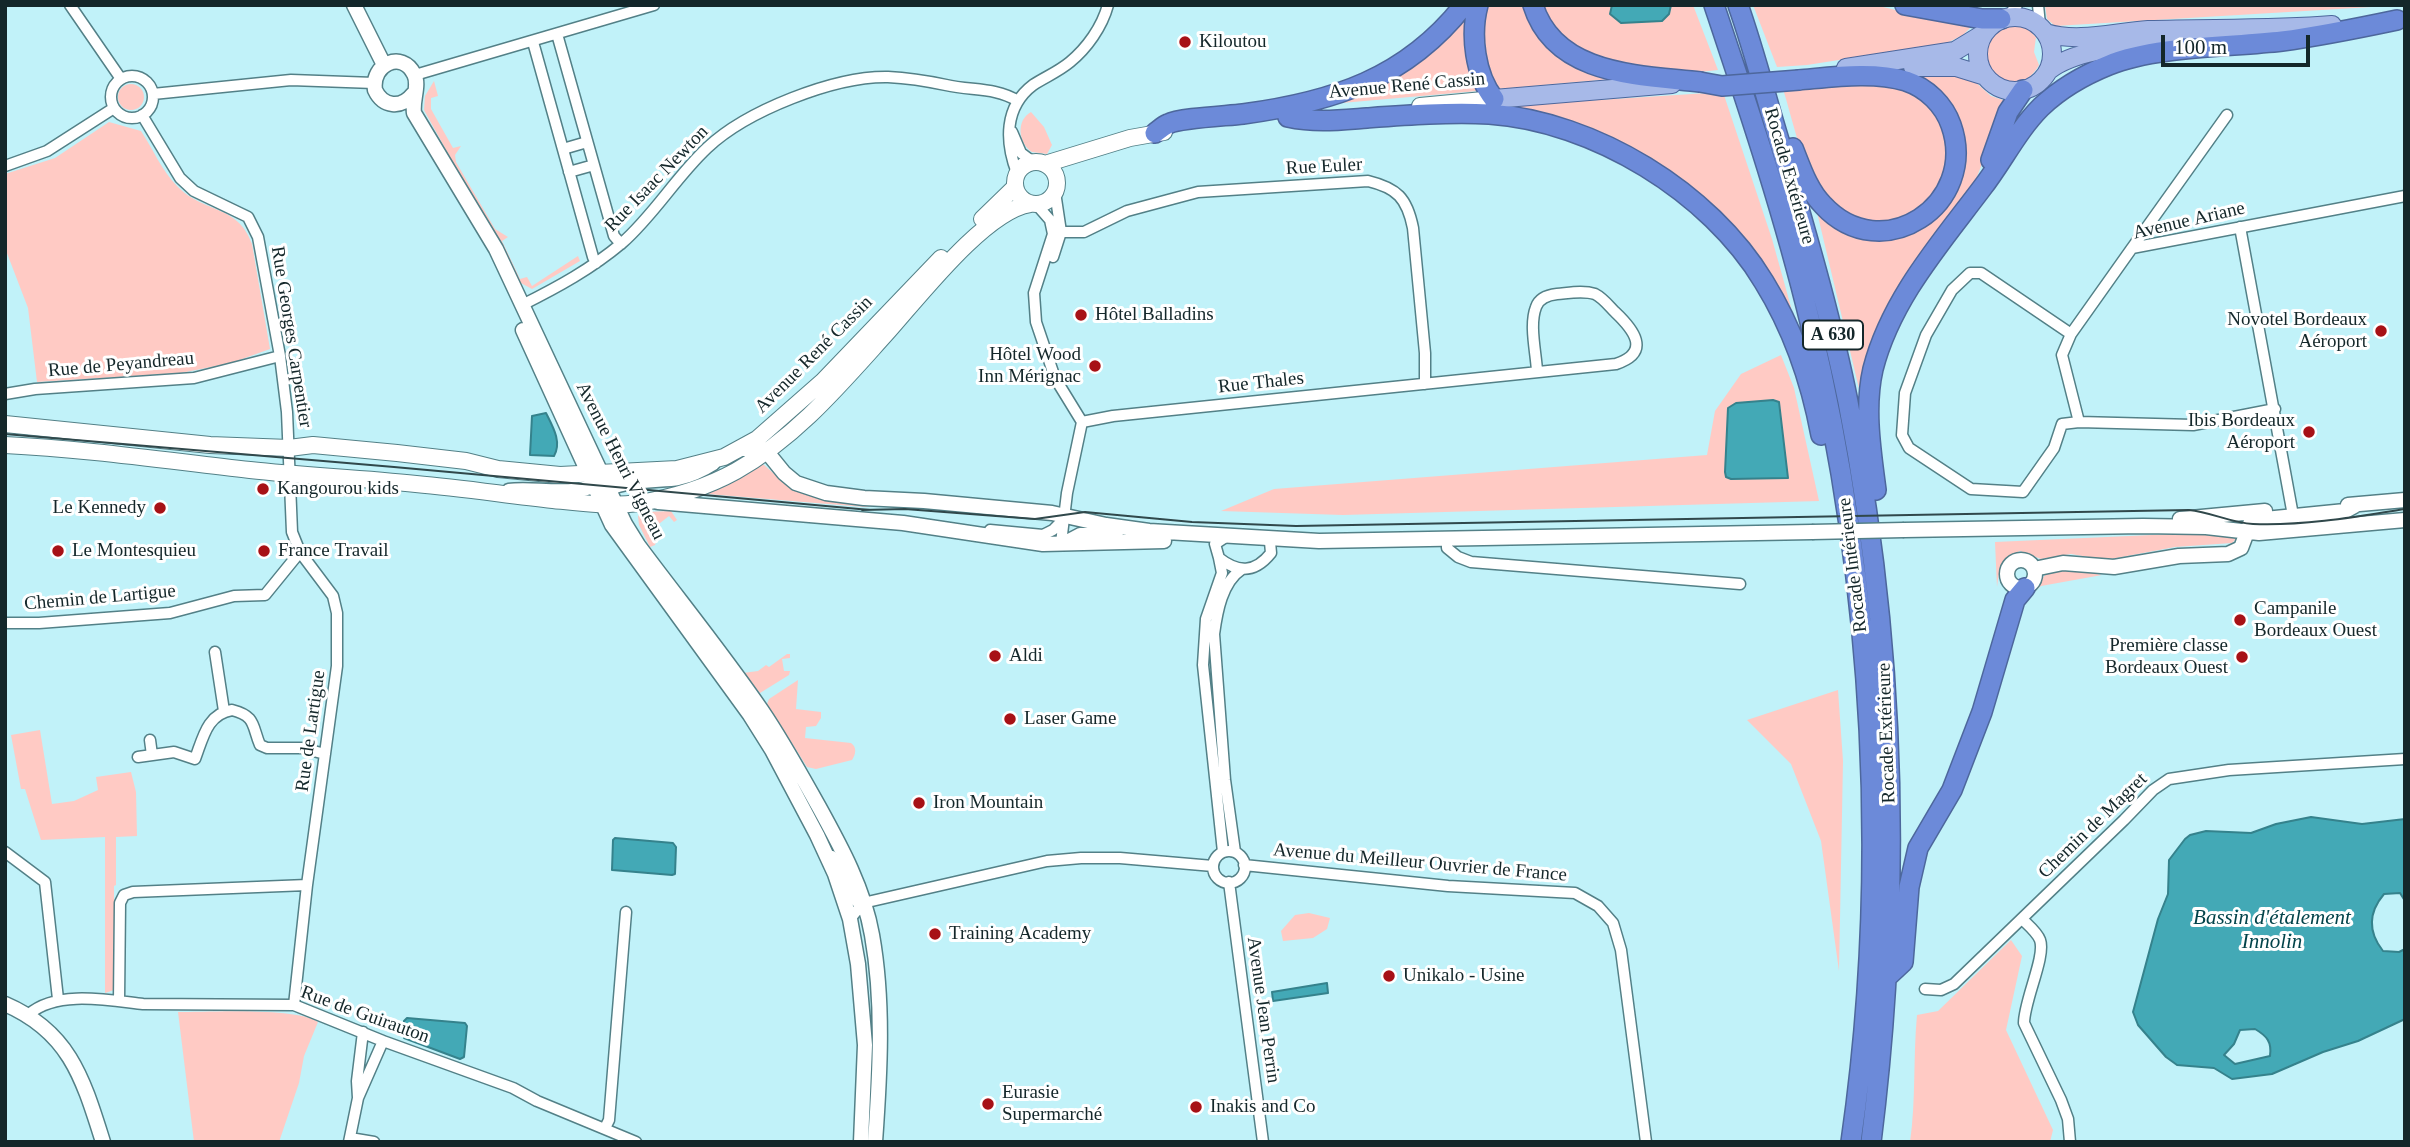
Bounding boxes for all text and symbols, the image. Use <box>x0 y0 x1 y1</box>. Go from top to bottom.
scale bar <box>2165 21 2314 65</box>
place label: Kiloutou <box>1199 31 1267 53</box>
marker: Kiloutou <box>1177 34 1193 50</box>
text: 100 m <box>2174 35 2227 59</box>
street label: Avenue René Cassin <box>1328 68 1486 104</box>
street label: Rocade Extérieure <box>1759 105 1819 247</box>
street label: Rue Isaac Newton <box>600 121 714 237</box>
street label: Rue Euler <box>1285 154 1363 180</box>
street label: Avenue Ariane <box>2131 197 2247 245</box>
street label: Rue Georges Carpentier <box>265 245 317 429</box>
street label: Avenue René Cassin <box>750 291 878 419</box>
place label: Hôtel Balladins <box>1095 304 1214 326</box>
marker: Hôtel Balladins <box>1073 307 1089 323</box>
place label: Novotel Bordeaux Aéroport <box>2227 309 2367 353</box>
road number: A 630 <box>1803 320 1863 349</box>
marker: Novotel Bordeaux Aéroport <box>2373 323 2389 339</box>
place label: Hôtel Wood Inn Mérignac <box>978 344 1081 388</box>
street label: Rue de Peyandreau <box>47 347 195 383</box>
marker: Hôtel Wood Inn Mérignac <box>1087 358 1103 374</box>
street label: Rue Thales <box>1217 367 1305 399</box>
street label: Avenue Henri Vigneau <box>570 378 670 544</box>
place label: Ibis Bordeaux Aéroport <box>2188 410 2295 454</box>
marker: Ibis Bordeaux Aéroport <box>2301 424 2317 440</box>
place label: Kangourou kids <box>277 478 399 500</box>
marker: Kangourou kids <box>255 481 271 497</box>
street label: Rocade Intérieure <box>1833 496 1873 634</box>
place label: Le Kennedy <box>53 497 146 519</box>
marker: Le Kennedy <box>152 500 168 516</box>
place label: Le Montesquieu <box>72 540 196 562</box>
place label: France Travail <box>278 540 389 562</box>
marker: Le Montesquieu <box>50 543 66 559</box>
marker: France Travail <box>256 543 272 559</box>
street label: Chemin de Lartigue <box>23 580 177 616</box>
place label: Campanile Bordeaux Ouest <box>2254 598 2377 642</box>
marker: Campanile Bordeaux Ouest <box>2232 612 2248 628</box>
place label: Première classe Bordeaux Ouest <box>2105 635 2228 679</box>
place label: Aldi <box>1009 645 1043 667</box>
marker: Aldi <box>987 648 1003 664</box>
marker: Première classe Bordeaux Ouest <box>2234 649 2250 665</box>
street label: Rocade Extérieure <box>1873 662 1901 804</box>
street label: Rue de Lartigue <box>291 669 331 793</box>
place label: Laser Game <box>1024 708 1116 730</box>
marker: Laser Game <box>1002 711 1018 727</box>
street label: Chemin de Magret <box>2034 768 2152 884</box>
place label: Iron Mountain <box>933 792 1043 814</box>
marker: Iron Mountain <box>911 795 927 811</box>
street label: Avenue du Meilleur Ouvrier de France <box>1272 839 1568 887</box>
water label: Bassin d'étalement Innolin <box>2193 905 2351 955</box>
place label: Training Academy <box>949 923 1091 945</box>
marker: Training Academy <box>927 926 943 942</box>
street label: Avenue Jean Perrin <box>1241 935 1285 1085</box>
place label: Unikalo - Usine <box>1403 965 1524 987</box>
marker: Unikalo - Usine <box>1381 968 1397 984</box>
street label: Rue de Guirauton <box>298 981 432 1049</box>
place label: Eurasie Supermarché <box>1002 1082 1102 1126</box>
marker: Eurasie Supermarché <box>980 1096 996 1112</box>
place label: Inakis and Co <box>1210 1096 1316 1118</box>
marker: Inakis and Co <box>1188 1099 1204 1115</box>

